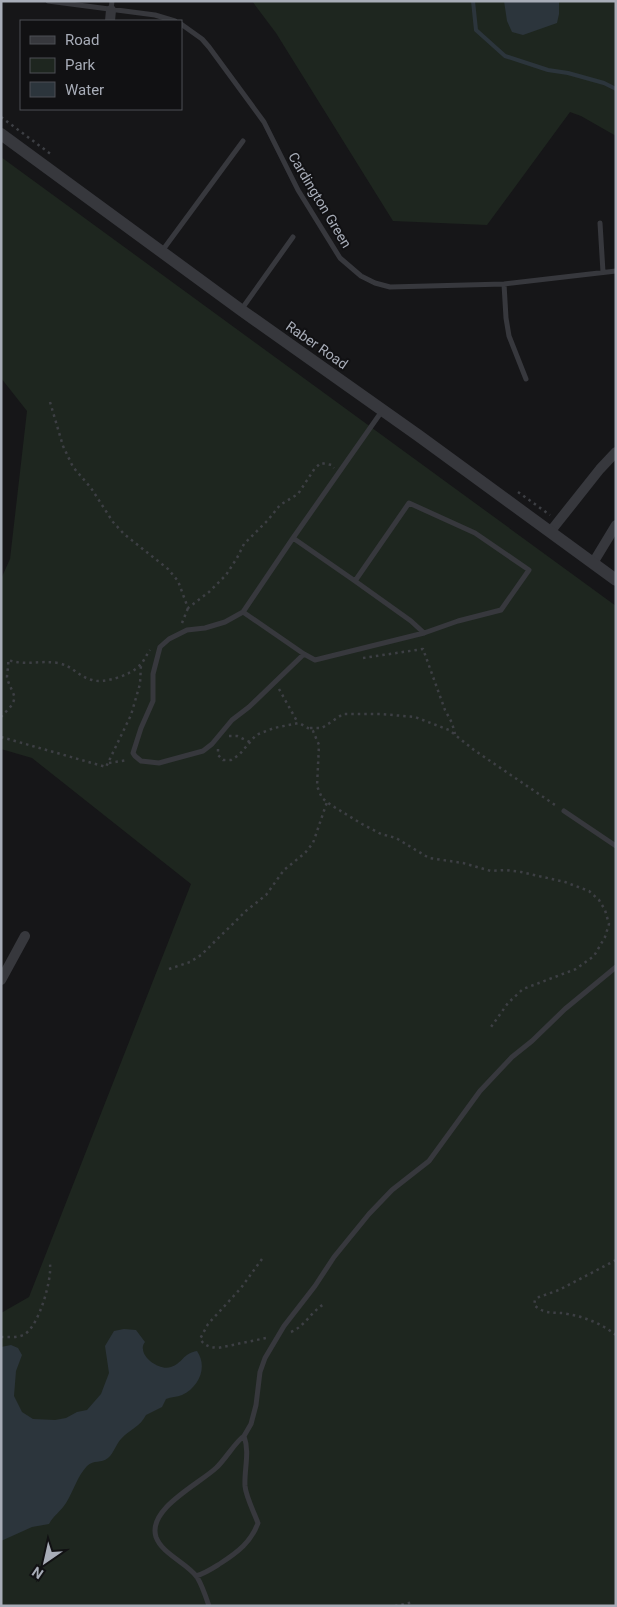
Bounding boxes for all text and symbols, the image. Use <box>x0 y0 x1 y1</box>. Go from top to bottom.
legend <box>20 20 182 110</box>
text: Road <box>65 31 99 49</box>
text: Park <box>65 56 96 74</box>
text: Water <box>65 81 104 99</box>
street label: Cardington Green <box>285 149 355 251</box>
street label: Raber Road <box>283 318 351 372</box>
north arrow <box>20 1537 70 1587</box>
text: N <box>29 1563 46 1582</box>

